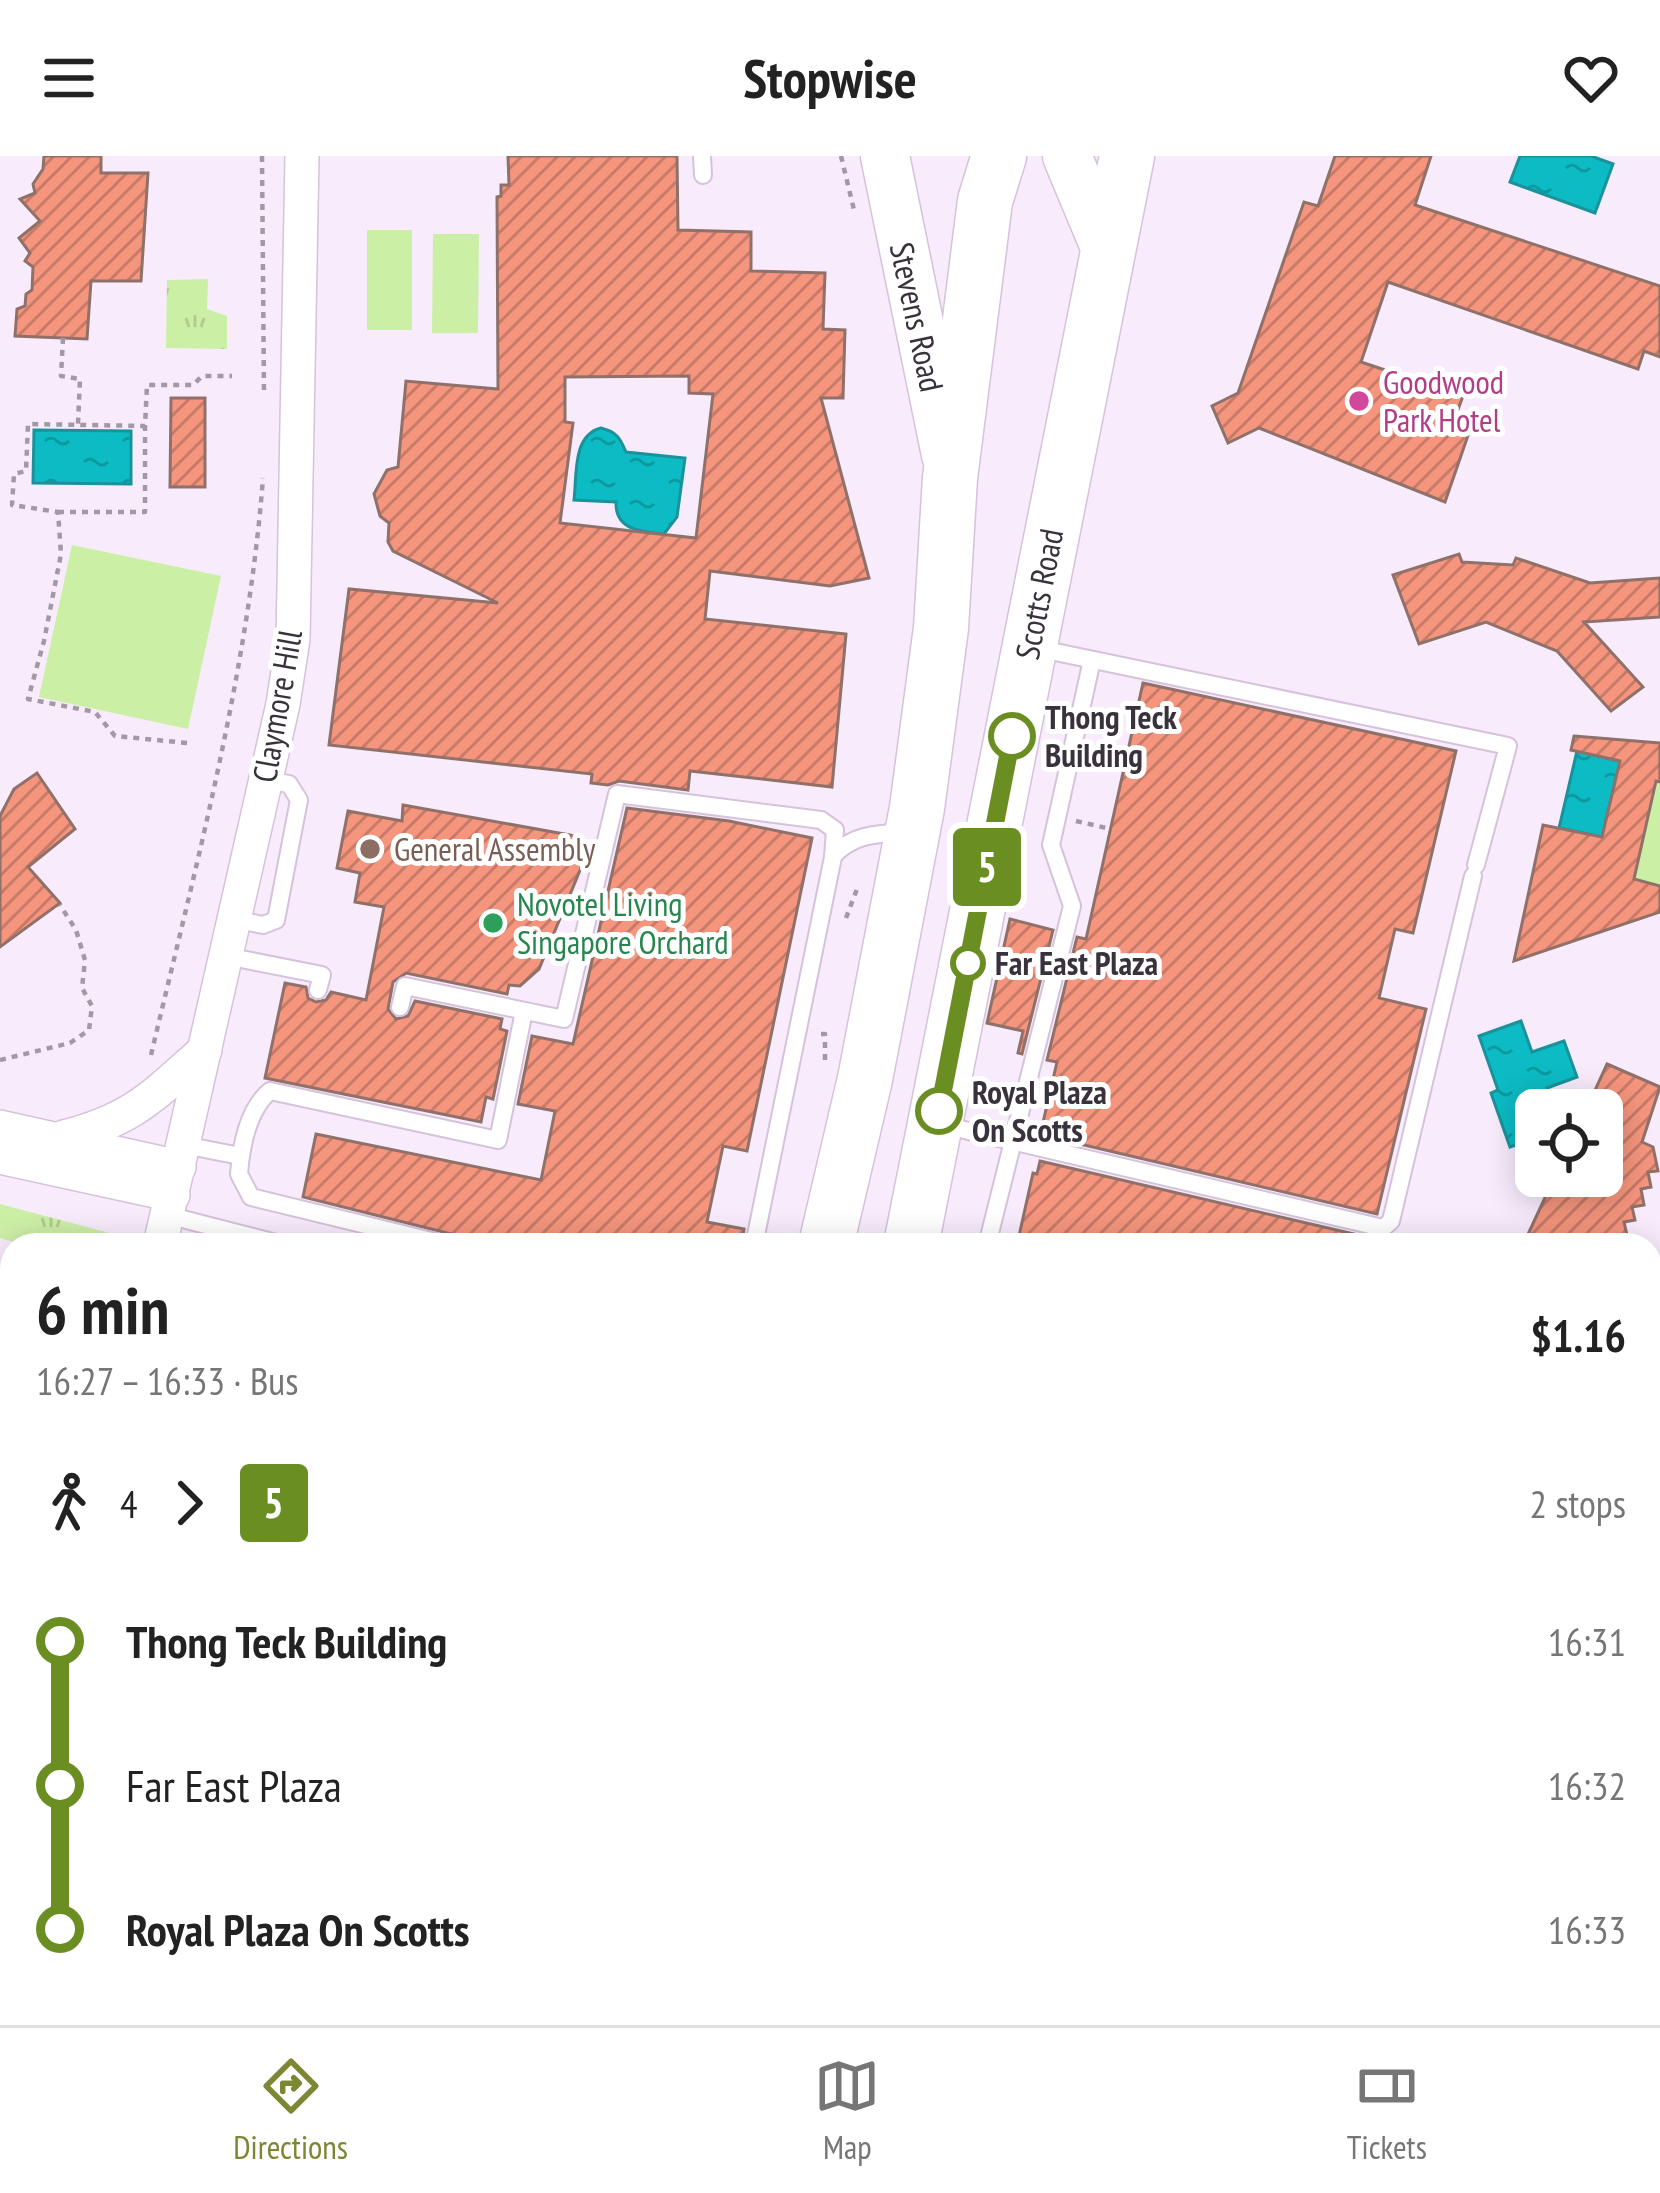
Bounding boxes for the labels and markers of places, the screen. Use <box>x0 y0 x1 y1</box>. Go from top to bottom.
place label: Goodwood Park Hotel <box>1383 360 1504 441</box>
marker: Goodwood Park Hotel <box>1346 388 1372 414</box>
place label: Thong Teck Building <box>1045 695 1177 776</box>
marker: Thong Teck Building <box>990 714 1034 758</box>
place label: General Assembly <box>394 827 596 870</box>
marker: General Assembly <box>357 836 383 862</box>
place label: Novotel Living Singapore Orchard <box>517 882 728 963</box>
marker: Novotel Living Singapore Orchard <box>480 910 506 936</box>
place label: Far East Plaza <box>995 941 1158 984</box>
marker: Far East Plaza <box>952 947 984 979</box>
place label: Royal Plaza On Scotts <box>972 1070 1107 1151</box>
marker: Royal Plaza On Scotts <box>917 1089 961 1133</box>

